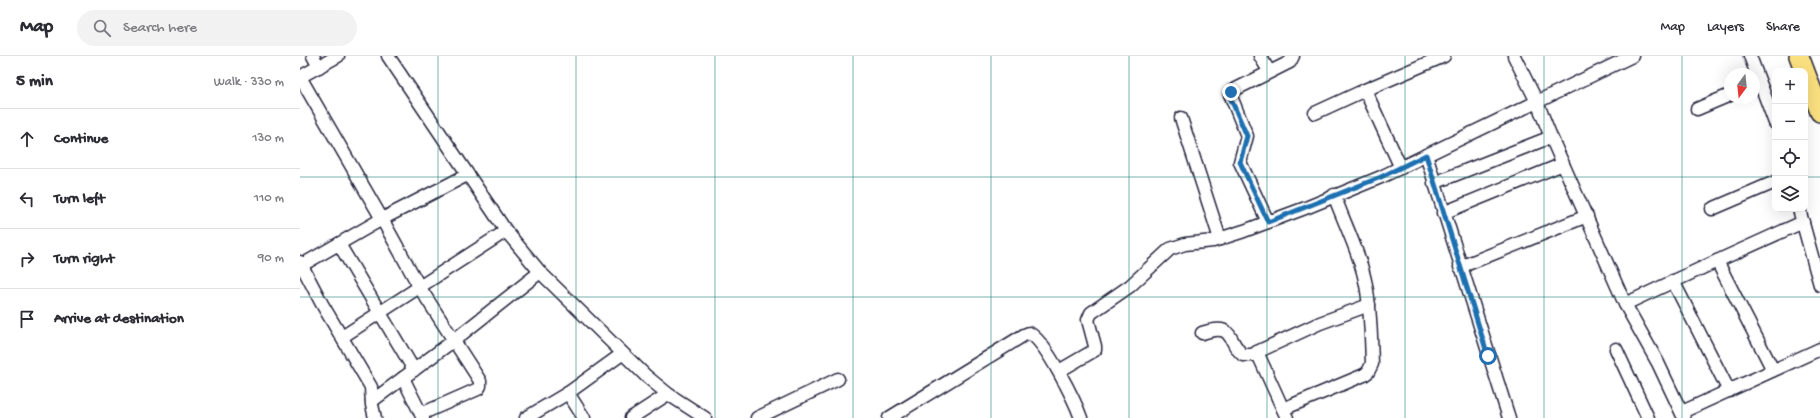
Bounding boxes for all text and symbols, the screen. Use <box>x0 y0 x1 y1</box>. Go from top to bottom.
search box <box>77 10 357 46</box>
text: Map <box>20 16 53 39</box>
icon: search <box>91 17 113 39</box>
text: Search here <box>123 19 197 37</box>
text: Map <box>1661 19 1685 36</box>
text: Layers <box>1707 19 1744 36</box>
text: Share <box>1766 19 1800 36</box>
north arrow <box>1724 68 1760 104</box>
map controls <box>1772 68 1808 212</box>
button: + <box>1772 68 1808 104</box>
text: 5 min <box>16 72 53 92</box>
text: Walk · 330 m <box>214 75 284 90</box>
route end <box>1222 83 1240 101</box>
button: − <box>1772 104 1808 140</box>
icon: ahead <box>16 128 38 150</box>
text: Continue <box>54 130 108 148</box>
text: 130 m <box>252 131 284 146</box>
button: locate <box>1772 140 1808 176</box>
button: layers <box>1772 176 1808 212</box>
icon: left <box>16 188 38 210</box>
text: Turn left <box>54 190 105 208</box>
text: 110 m <box>254 191 284 206</box>
icon: right <box>16 248 38 270</box>
text: Turn right <box>54 250 114 268</box>
text: 90 m <box>258 251 284 266</box>
icon: arrive <box>16 308 38 330</box>
text: Arrive at destination <box>54 310 184 328</box>
route start <box>1479 347 1497 365</box>

